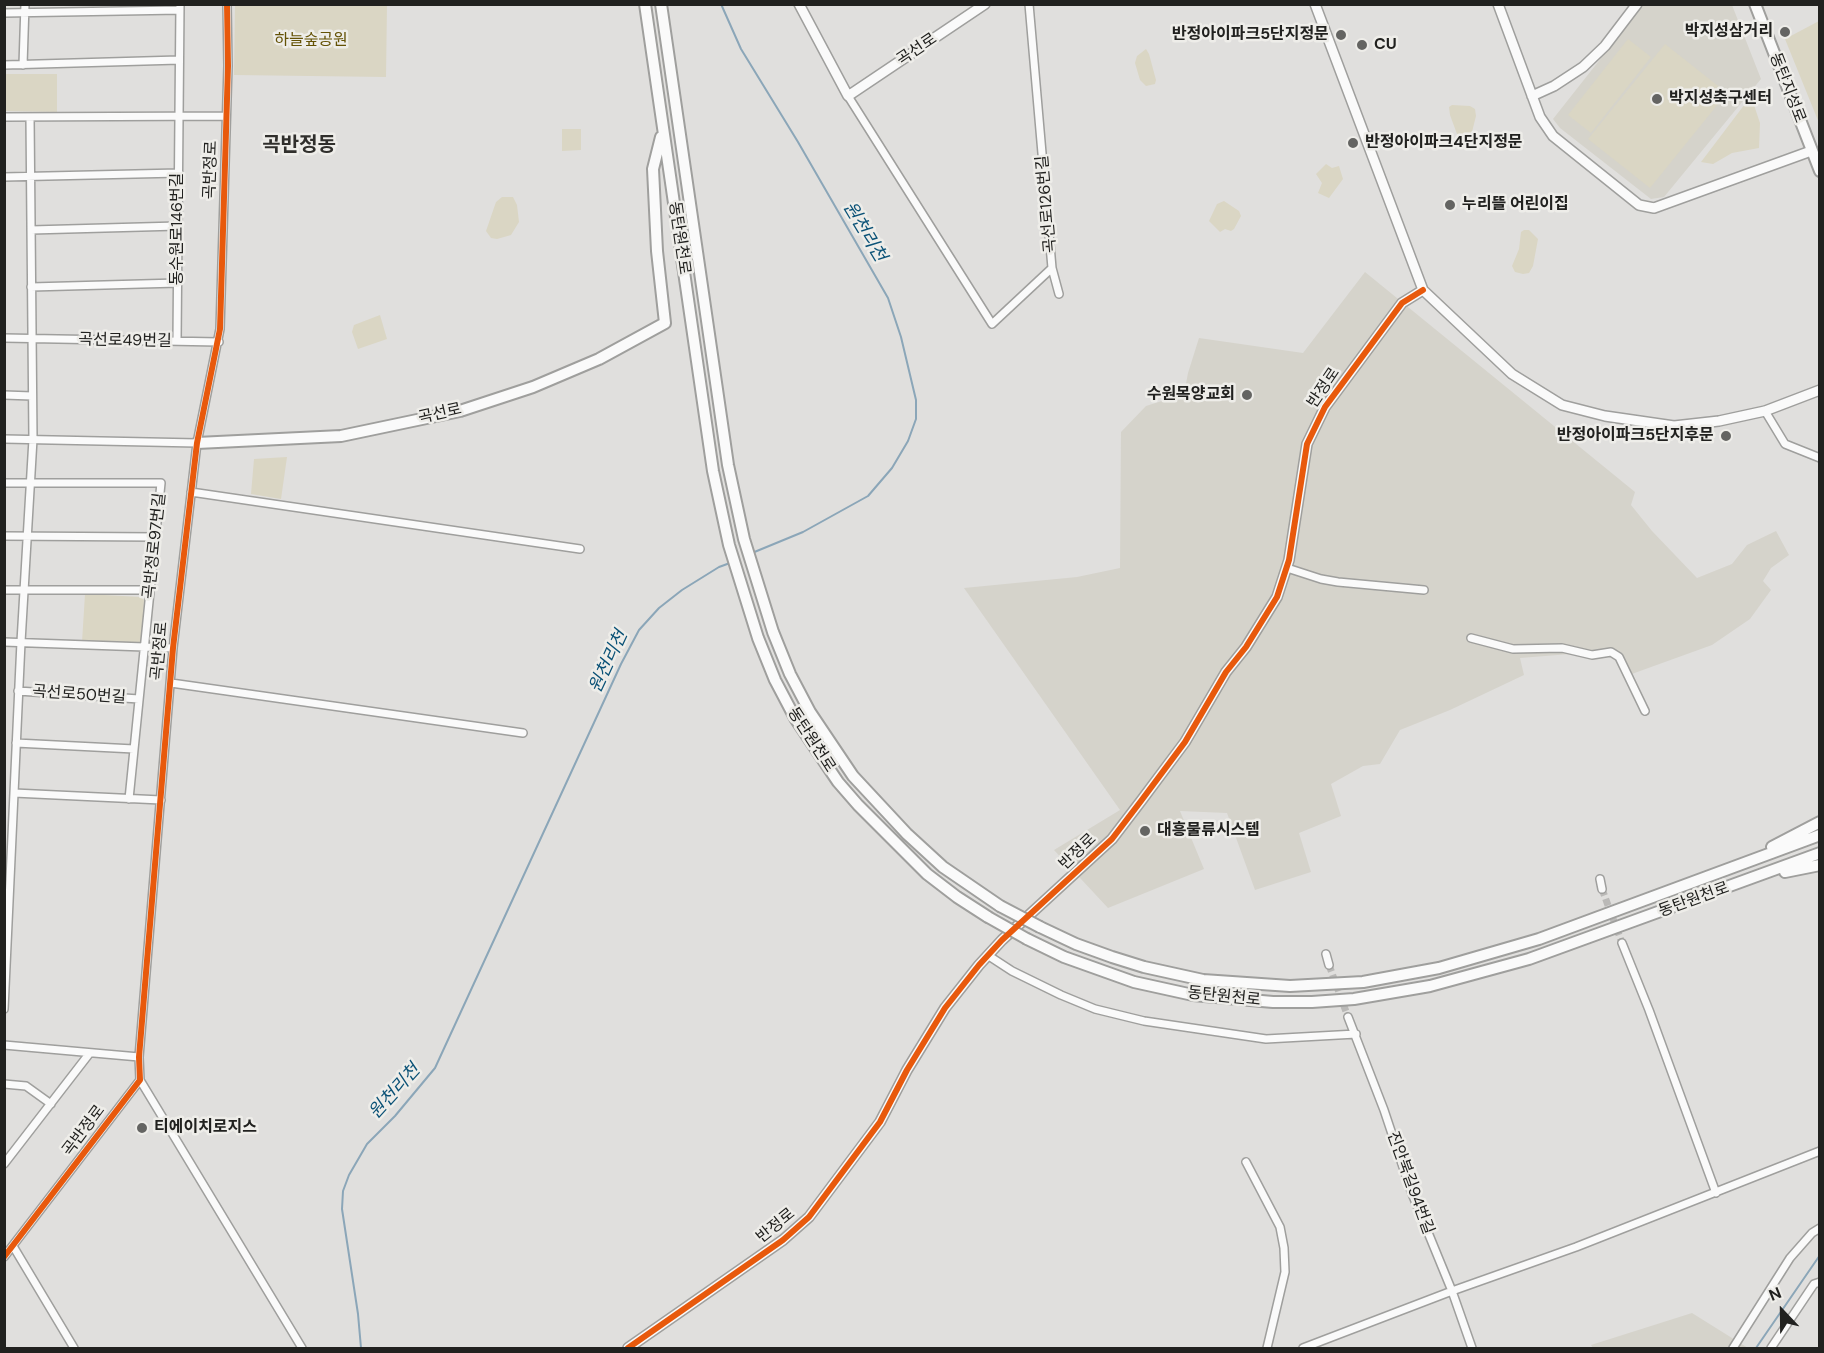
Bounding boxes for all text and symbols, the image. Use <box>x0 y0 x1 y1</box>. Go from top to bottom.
place label: 박지성삼거리 <box>1685 22 1773 42</box>
place label: 반정아이파크5단지정문 <box>1172 25 1329 45</box>
marker: 박지성삼거리 <box>1778 25 1792 39</box>
marker: 반정아이파크5단지정문 <box>1334 28 1348 42</box>
street label: 곡선로 <box>893 30 941 70</box>
park label: 하늘숲공원 <box>274 31 348 51</box>
place label: CU <box>1374 35 1397 55</box>
marker: CU <box>1355 38 1369 52</box>
street label: 동탄지성로 <box>1765 50 1809 126</box>
place label: 박지성축구센터 <box>1669 89 1772 109</box>
marker: 박지성축구센터 <box>1650 92 1664 106</box>
place label: 반정아이파크4단지정문 <box>1365 133 1523 153</box>
district label: 곡반정동 <box>262 134 336 158</box>
marker: 반정아이파크4단지정문 <box>1346 136 1360 150</box>
street label: 곡반정로 <box>200 140 222 200</box>
street label: 곡선로126번길 <box>1033 154 1061 254</box>
street label: 동수원로146번길 <box>168 172 188 286</box>
place label: 누리뜰 어린이집 <box>1462 195 1569 215</box>
water label: 원천리천 <box>838 198 890 266</box>
marker: 누리뜰 어린이집 <box>1443 198 1457 212</box>
street label: 동탄원천로 <box>664 200 694 276</box>
street label: 곡선로49번길 <box>78 331 172 351</box>
street label: 반정로 <box>1304 364 1344 412</box>
place label: 수원목양교회 <box>1147 385 1235 405</box>
marker: 수원목양교회 <box>1240 388 1254 402</box>
street label: 곡선로 <box>416 400 464 428</box>
place label: 반정아이파크5단지후문 <box>1557 426 1714 446</box>
marker: 반정아이파크5단지후문 <box>1719 429 1733 443</box>
street label: 곡반정로97번길 <box>140 492 170 600</box>
street label: 곡반정로 <box>148 621 172 681</box>
water label: 원천리천 <box>585 627 633 697</box>
street label: 곡선로50번길 <box>31 682 127 708</box>
street label: 동탄원천로 <box>783 704 839 776</box>
place label: 대흥물류시스템 <box>1157 821 1260 841</box>
marker: 대흥물류시스템 <box>1138 824 1152 838</box>
street label: 반정로 <box>1055 830 1101 874</box>
street label: 동탄원천로 <box>1656 878 1732 922</box>
street label: 동탄원천로 <box>1186 984 1262 1010</box>
water label: 원천리천 <box>365 1060 425 1124</box>
street label: 곡반정로 <box>59 1102 109 1160</box>
place label: 티에이치로지스 <box>154 1118 257 1138</box>
marker: 티에이치로지스 <box>135 1121 149 1135</box>
street label: 진안북길94번길 <box>1382 1129 1438 1237</box>
street label: 반정로 <box>753 1205 799 1247</box>
north arrow <box>1752 1281 1812 1341</box>
text: N <box>1766 1282 1784 1306</box>

